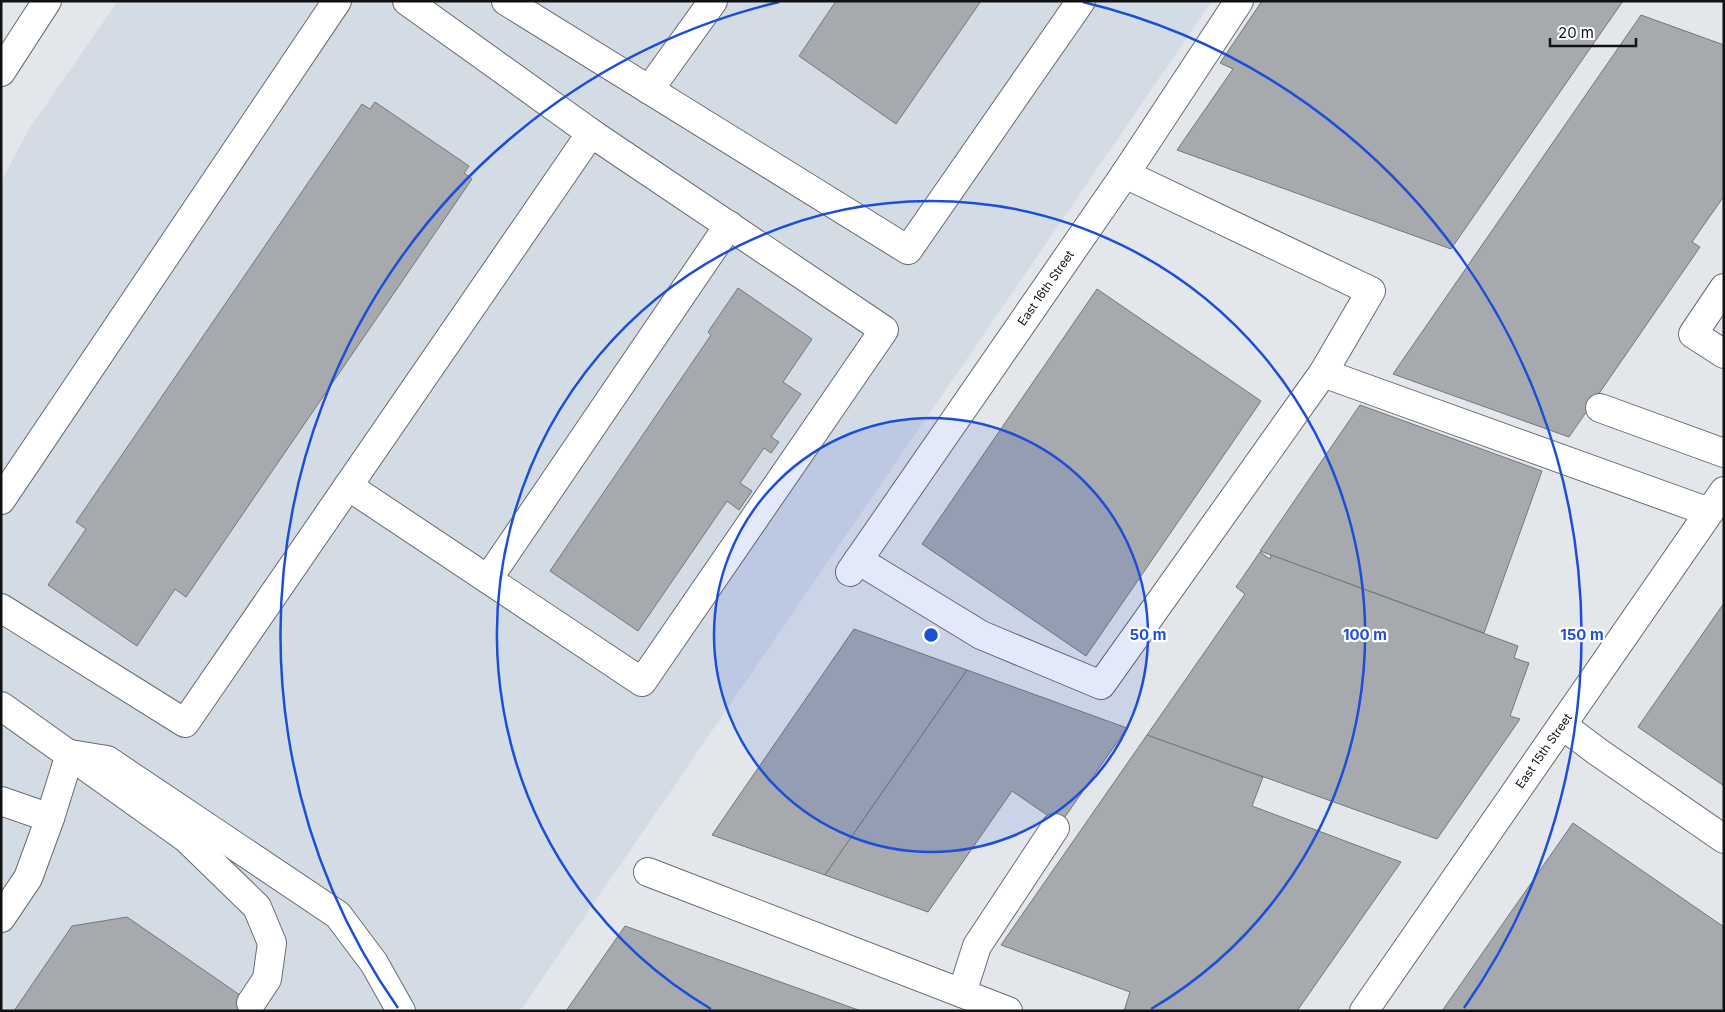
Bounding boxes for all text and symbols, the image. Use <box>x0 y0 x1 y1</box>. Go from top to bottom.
scale bar <box>1550 15 1636 47</box>
text: 20 m <box>1558 23 1594 42</box>
street label: East 16th Street <box>1014 247 1077 328</box>
text: 50 m <box>1130 625 1166 644</box>
text: 100 m <box>1343 625 1387 644</box>
text: 150 m <box>1560 625 1604 644</box>
centre of rings <box>922 626 940 644</box>
street label: East 15th Street <box>1512 710 1575 791</box>

